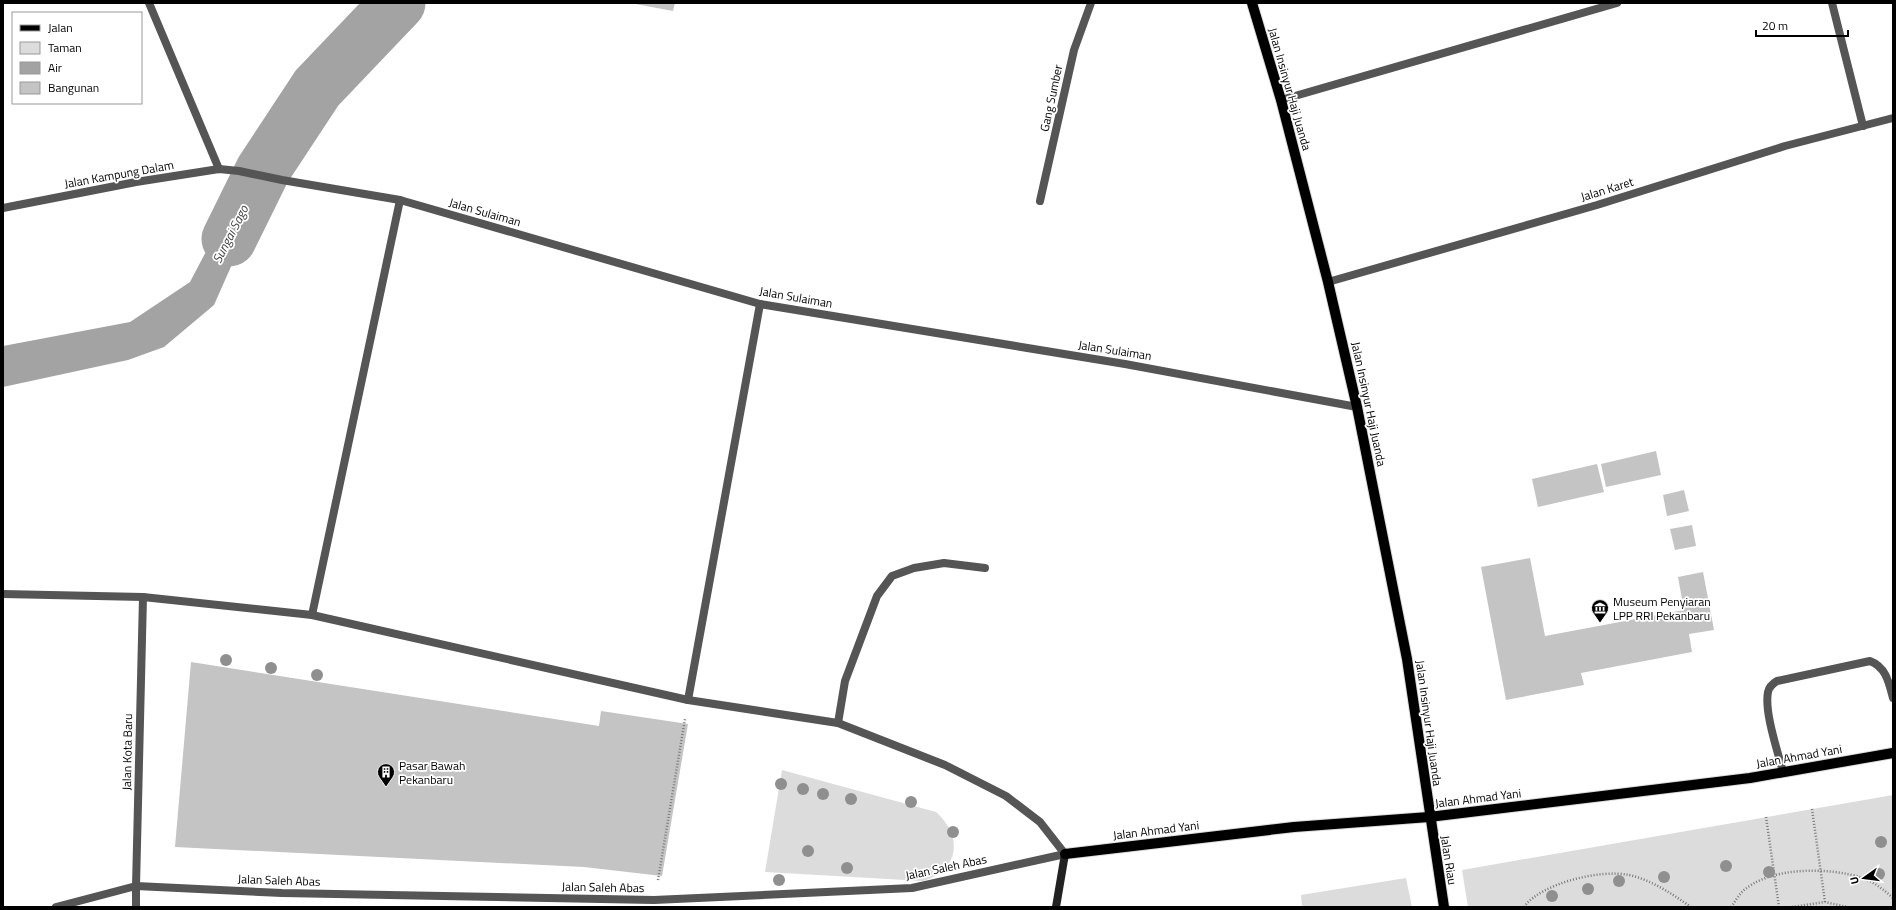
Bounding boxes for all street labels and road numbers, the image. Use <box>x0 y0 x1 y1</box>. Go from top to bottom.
street label: Jalan Insinyur Haji Juanda <box>1263 25 1317 153</box>
street label: Gang Sumber <box>1035 63 1067 133</box>
street label: Jalan Kampung Dalam <box>63 155 175 193</box>
street label: Jalan Karet <box>1578 172 1637 206</box>
street label: Jalan Sulaiman <box>447 193 523 231</box>
street label: Jalan Sulaiman <box>758 281 834 313</box>
street label: Jalan Sulaiman <box>1077 335 1153 365</box>
street label: Jalan Insinyur Haji Juanda <box>1347 340 1391 468</box>
street label: Jalan Insinyur Haji Juanda <box>1411 659 1447 787</box>
street label: Jalan Kota Baru <box>117 713 137 791</box>
street label: Jalan Ahmad Yani <box>1755 739 1843 773</box>
street label: Jalan Ahmad Yani <box>1434 783 1522 813</box>
street label: Jalan Ahmad Yani <box>1112 815 1200 845</box>
street label: Jalan Riau <box>1436 834 1462 886</box>
street label: Jalan Saleh Abas <box>904 849 989 885</box>
street label: Jalan Saleh Abas <box>237 869 321 891</box>
street label: Jalan Saleh Abas <box>561 877 645 897</box>

